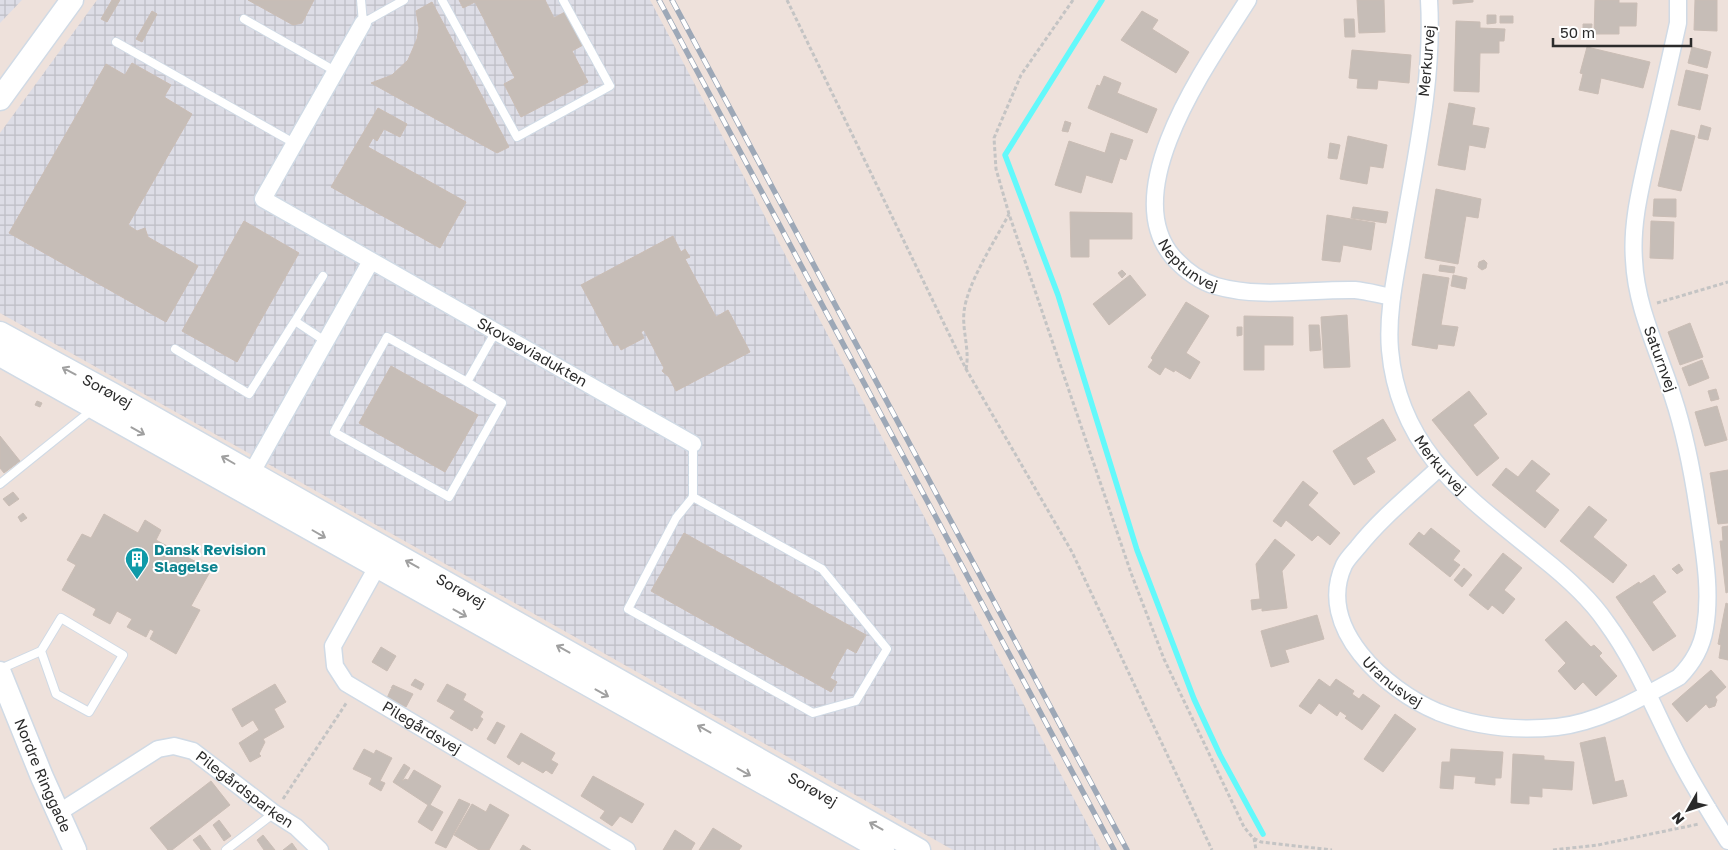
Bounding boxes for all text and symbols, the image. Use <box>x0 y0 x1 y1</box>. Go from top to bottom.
scale bar <box>1553 15 1690 47</box>
text: 50 m <box>1560 23 1595 41</box>
street label: Merkurvej <box>1414 24 1438 98</box>
street label: Neptunvej <box>1155 235 1220 294</box>
street label: Skovsøviadukten <box>474 313 591 390</box>
street label: Saturnvej <box>1641 323 1681 394</box>
one-way arrow <box>62 366 77 375</box>
street label: Sorøvej <box>80 370 136 412</box>
one-way arrow <box>130 427 144 437</box>
street label: Merkurvej <box>1411 431 1471 498</box>
one-way arrow <box>221 455 236 465</box>
one-way arrow <box>311 529 325 539</box>
place label: Dansk Revision Slagelse <box>154 540 266 575</box>
building icon: Dansk Revision Slagelse <box>124 546 150 580</box>
one-way arrow <box>405 559 420 569</box>
street label: Sorøvej <box>433 569 489 611</box>
one-way arrow <box>453 609 467 619</box>
one-way arrow <box>555 644 570 654</box>
street label: Uranusvej <box>1359 652 1426 711</box>
one-way arrow <box>595 688 610 698</box>
street label: Pilegårdsvej <box>379 697 465 757</box>
street label: Nordre Ringgade <box>11 716 76 835</box>
one-way arrow <box>697 724 712 734</box>
street label: Pilegårdsparken <box>193 746 297 831</box>
one-way arrow <box>736 768 751 778</box>
street label: Sorøvej <box>785 768 841 810</box>
north arrow <box>1663 785 1713 835</box>
text: N <box>1668 809 1687 828</box>
one-way arrow <box>869 821 884 831</box>

